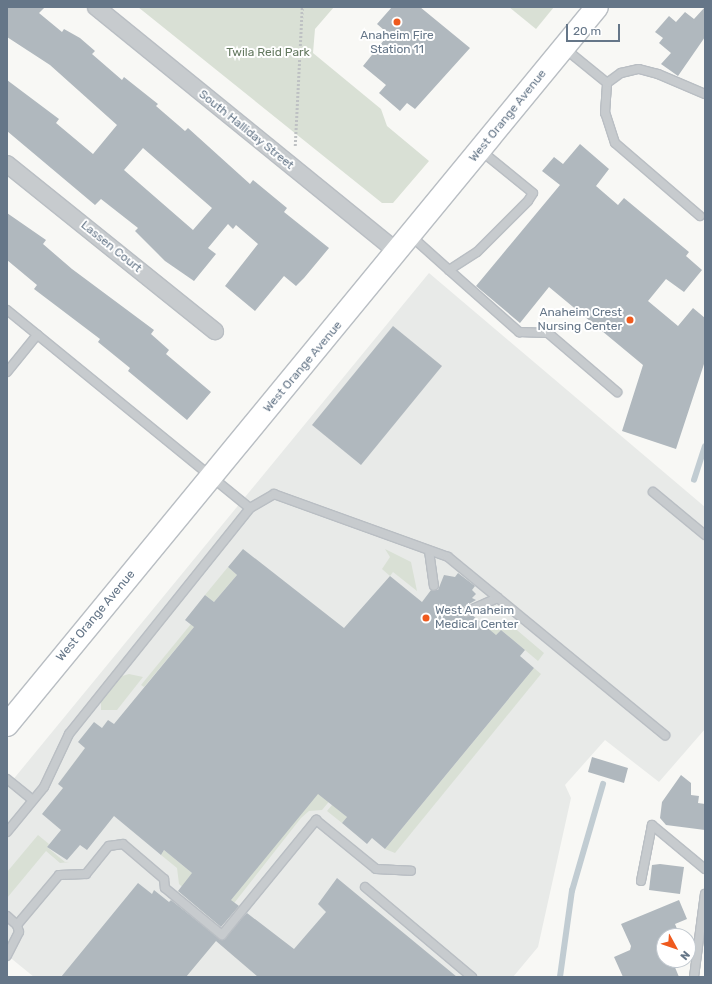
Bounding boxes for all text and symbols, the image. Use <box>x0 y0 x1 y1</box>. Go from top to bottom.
scale bar <box>568 16 622 42</box>
marker: Anaheim Fire Station 11 <box>392 17 402 27</box>
text: 20 m <box>573 24 601 38</box>
place label: Anaheim Fire Station 11 <box>360 29 434 57</box>
park label: Twila Reid Park <box>226 46 310 60</box>
street label: West Orange Avenue <box>466 67 550 165</box>
street label: South Halliday Street <box>195 87 297 173</box>
street label: Lassen Court <box>78 218 144 276</box>
place label: Anaheim Crest Nursing Center <box>538 306 622 334</box>
marker: Anaheim Crest Nursing Center <box>625 315 635 325</box>
street label: West Orange Avenue <box>260 318 346 416</box>
street label: West Orange Avenue <box>53 567 139 665</box>
place label: West Anaheim Medical Center <box>435 604 518 632</box>
marker: West Anaheim Medical Center <box>420 612 432 624</box>
north arrow <box>656 928 696 968</box>
text: N <box>677 948 692 963</box>

